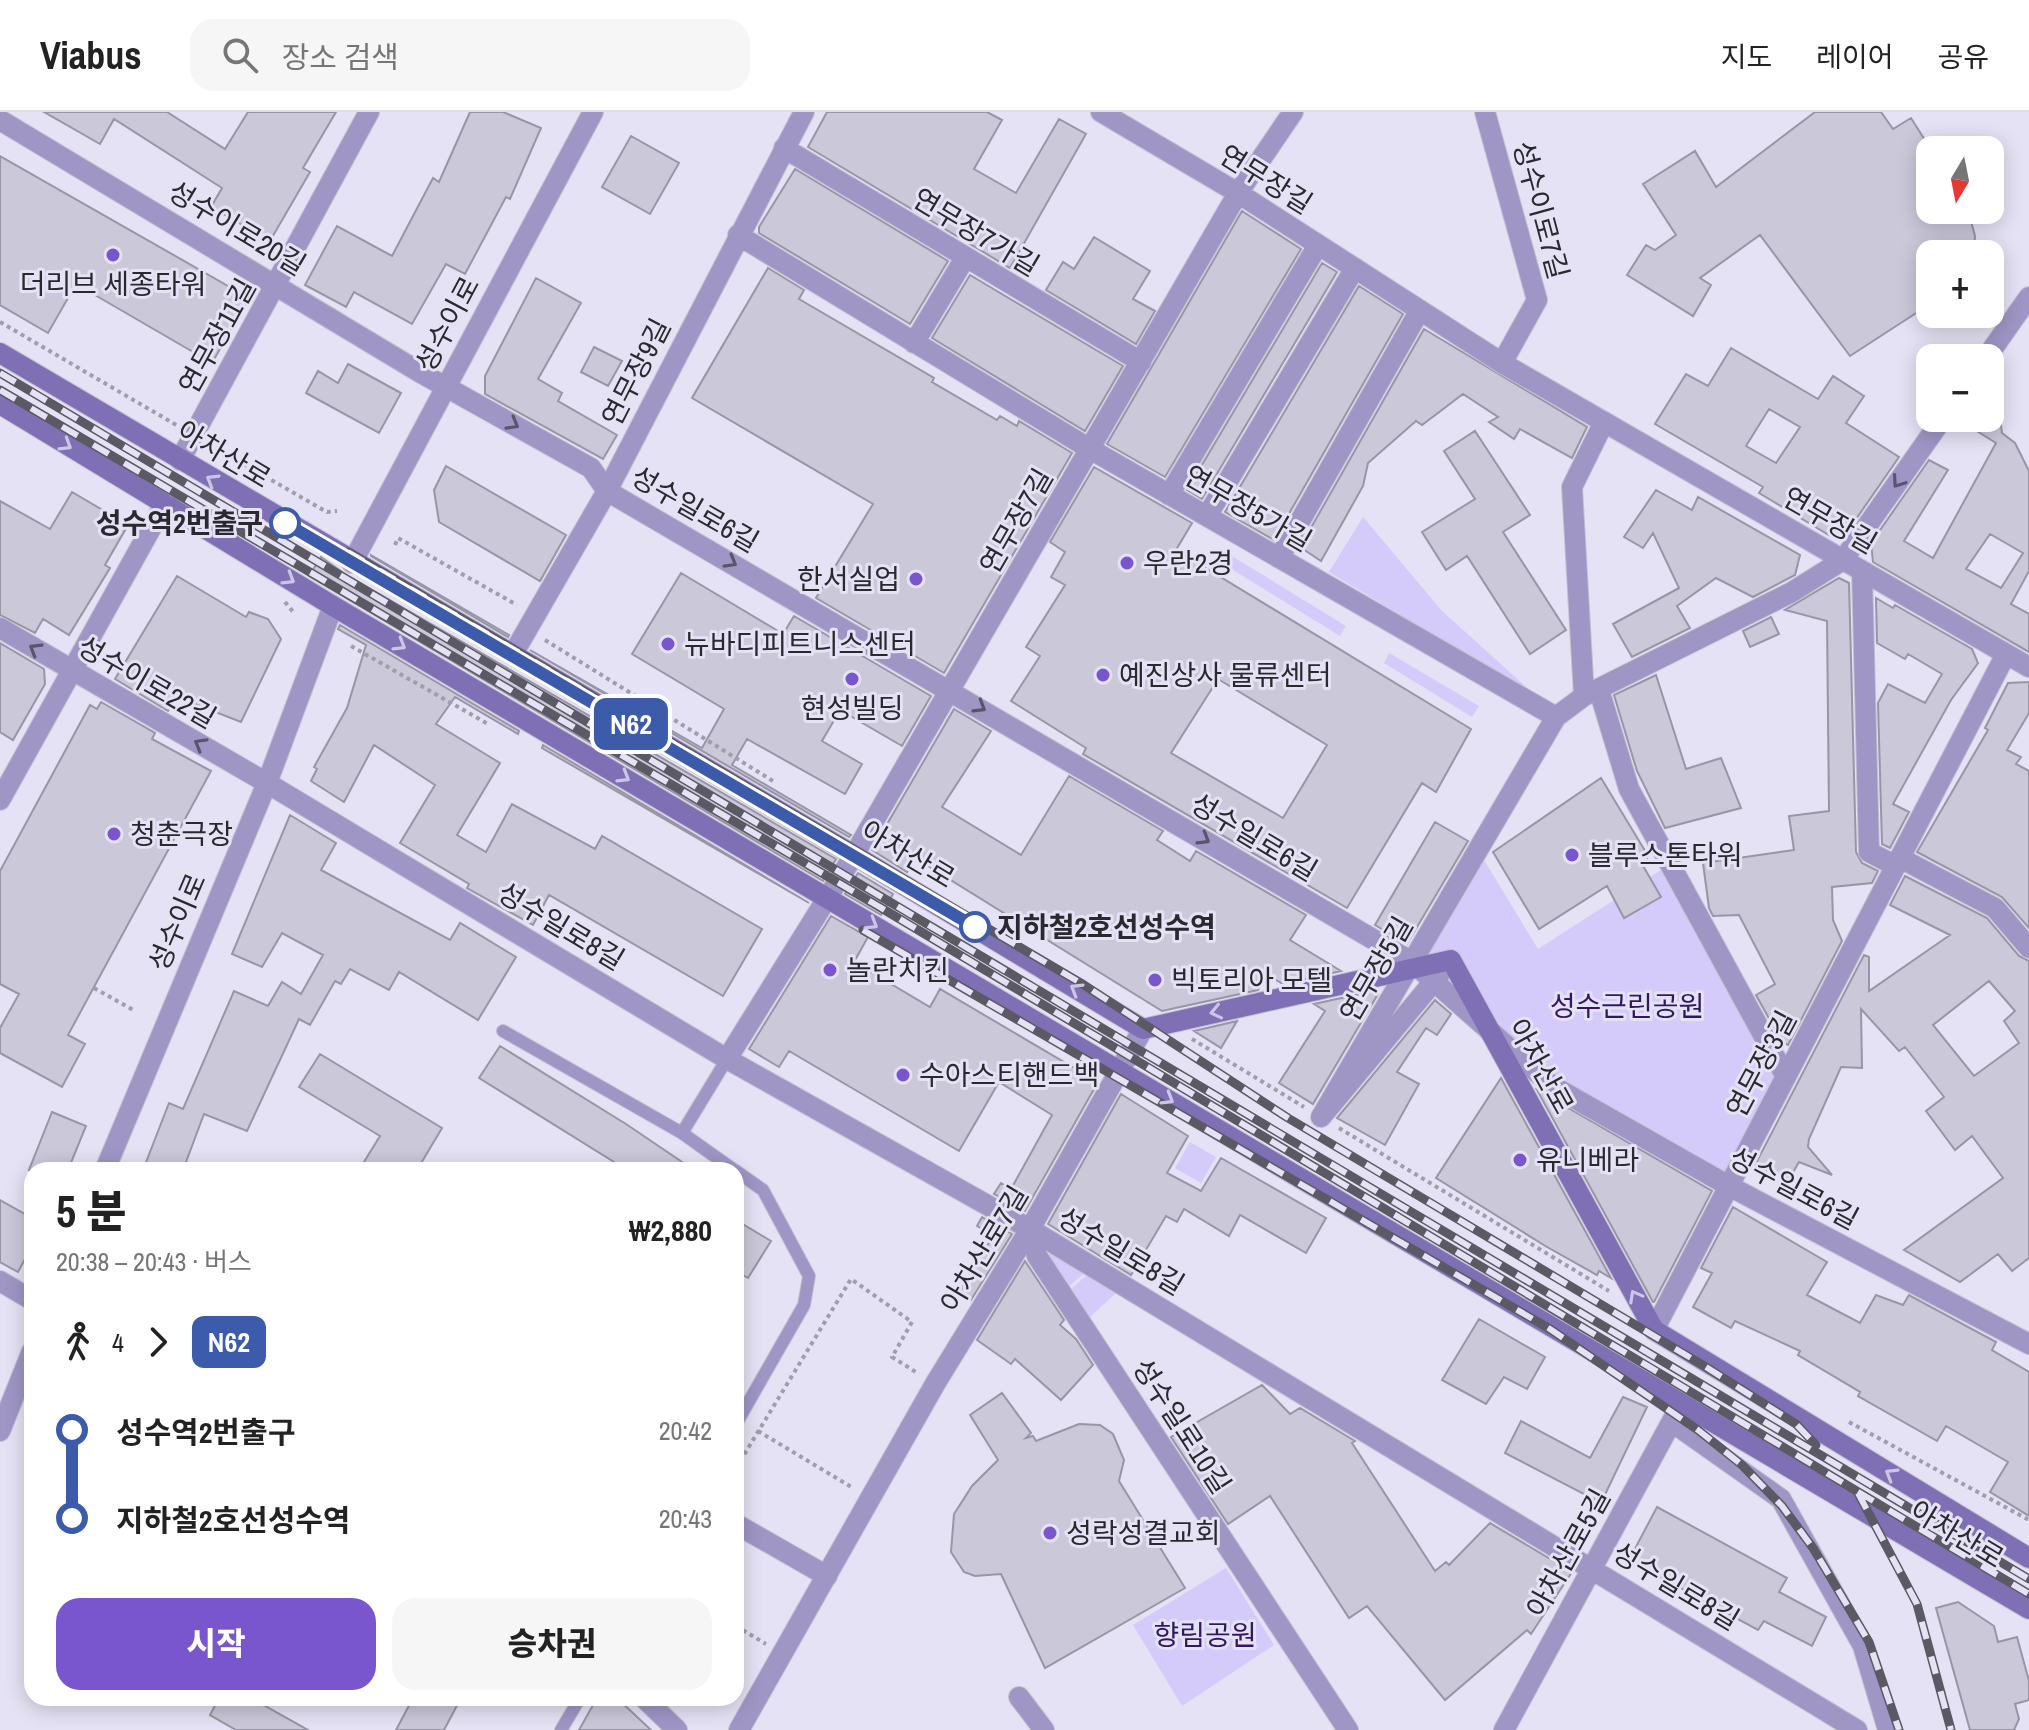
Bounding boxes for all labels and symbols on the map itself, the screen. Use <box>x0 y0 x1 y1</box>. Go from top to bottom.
street label: 연무장길 <box>1212 136 1320 222</box>
north arrow <box>1916 136 2004 224</box>
street label: 성수이로7길 <box>1504 137 1578 283</box>
street label: 성수이로20길 <box>161 172 313 284</box>
street label: 연무장7가길 <box>906 179 1046 285</box>
marker: 더리브 세종타워 <box>104 246 122 264</box>
place label: 더리브 세종타워 <box>20 265 206 303</box>
street label: 성수이로 <box>406 270 488 378</box>
street label: 연무장11길 <box>170 271 264 401</box>
street label: 연무장9길 <box>593 312 679 432</box>
street label: 아차산로 <box>170 411 278 497</box>
one-way arrow <box>504 414 519 430</box>
one-way arrow <box>57 435 72 450</box>
street label: 연무장5가길 <box>1177 456 1319 560</box>
street label: 성수일로6길 <box>624 457 766 561</box>
street label: 연무장7길 <box>971 461 1061 581</box>
one-way arrow <box>1894 473 1908 487</box>
one-way arrow <box>206 474 221 490</box>
street label: 연무장길 <box>1776 478 1884 562</box>
place label: 성수역2번출구 <box>96 504 263 542</box>
marker: 성수역2번출구 <box>270 508 300 538</box>
place label: 우란2경 <box>1143 544 1233 582</box>
one-way arrow <box>722 552 737 568</box>
marker: 우란2경 <box>1118 554 1136 572</box>
place label: 한서실업 <box>797 560 900 598</box>
one-way arrow <box>280 570 295 585</box>
marker: 한서실업 <box>907 570 925 588</box>
place label: 뉴바디피트니스센터 <box>684 625 916 663</box>
street label: 성수이로22길 <box>71 627 223 737</box>
one-way arrow <box>391 635 406 651</box>
marker: 뉴바디피트니스센터 <box>659 635 677 653</box>
one-way arrow <box>29 643 44 659</box>
place label: 예진상사 물류센터 <box>1119 656 1331 694</box>
marker: 예진상사 물류센터 <box>1094 666 1112 684</box>
marker: 현성빌딩 <box>843 670 861 688</box>
place label: 현성빌딩 <box>800 689 904 727</box>
one-way arrow <box>971 697 986 713</box>
line badge: N62 <box>585 698 677 750</box>
one-way arrow <box>194 738 208 754</box>
one-way arrow <box>615 767 630 783</box>
street label: 성수일로6길 <box>1184 784 1324 890</box>
street label: 아차산로 <box>854 811 962 897</box>
place label: 청춘극장 <box>130 815 233 853</box>
marker: 청춘극장 <box>105 825 123 843</box>
one-way arrow <box>1195 829 1210 845</box>
place label: 블루스톤타워 <box>1588 836 1743 874</box>
marker: 블루스톤타워 <box>1563 846 1581 864</box>
street label: 성수이로 <box>139 867 215 977</box>
street label: 성수일로8길 <box>491 873 631 979</box>
place label: 지하철2호선성수역 <box>997 908 1216 946</box>
street label: 연무장5길 <box>1331 909 1421 1029</box>
marker: 지하철2호선성수역 <box>960 912 990 942</box>
one-way arrow <box>863 914 878 929</box>
place label: 놀란치킨 <box>846 951 949 989</box>
marker: 놀란치킨 <box>821 961 839 979</box>
place label: 빅토리아 모텔 <box>1171 961 1332 999</box>
marker: 빅토리아 모텔 <box>1146 971 1164 989</box>
one-way arrow <box>1070 983 1085 998</box>
park label: 성수근린공원 <box>1550 987 1704 1025</box>
one-way arrow <box>1210 1003 1223 1020</box>
street label: 연무장3길 <box>1717 1004 1805 1124</box>
street label: 아차산로 <box>1499 1012 1583 1120</box>
place label: 수아스티핸드백 <box>919 1056 1099 1094</box>
marker: 수아스티핸드백 <box>894 1066 912 1084</box>
one-way arrow <box>1159 1089 1174 1105</box>
street label: 성수일로6길 <box>1723 1138 1865 1238</box>
place label: 유니베라 <box>1536 1141 1639 1179</box>
marker: 유니베라 <box>1511 1151 1529 1169</box>
street label: 아차산로7길 <box>931 1179 1037 1319</box>
street label: 성수일로8길 <box>1051 1198 1191 1304</box>
one-way arrow <box>1629 1290 1645 1305</box>
street label: 성수일로10길 <box>1124 1351 1240 1501</box>
one-way arrow <box>1885 1468 1900 1484</box>
street label: 아차산로5길 <box>1517 1482 1619 1624</box>
street label: 아차산로 <box>1903 1491 2011 1577</box>
place label: 성락성결교회 <box>1066 1514 1221 1552</box>
marker: 성락성결교회 <box>1041 1524 1059 1542</box>
street label: 성수일로8길 <box>1606 1533 1746 1639</box>
park label: 향림공원 <box>1153 1616 1257 1654</box>

